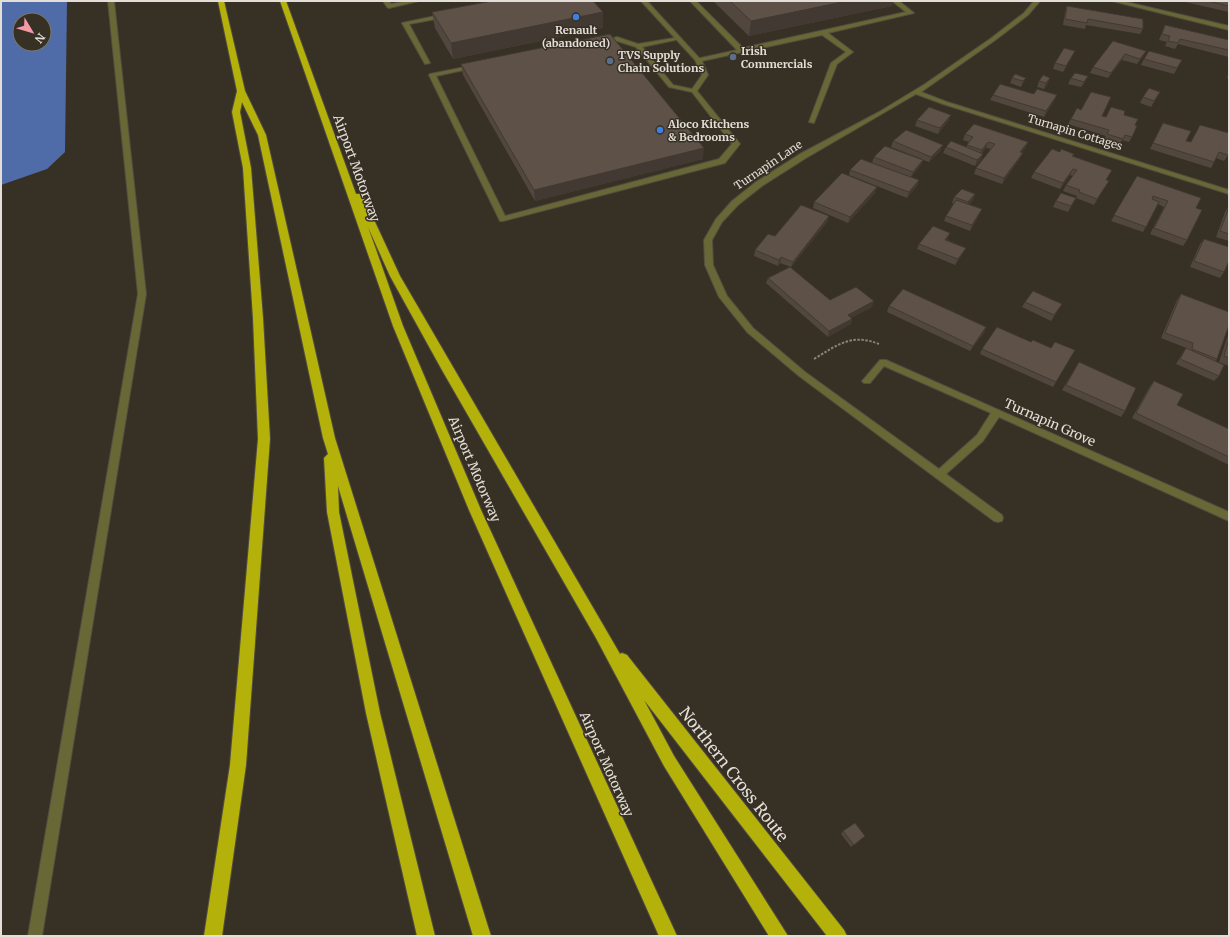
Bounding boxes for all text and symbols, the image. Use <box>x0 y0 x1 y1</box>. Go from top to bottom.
north arrow <box>12 12 52 52</box>
marker: Renault (abandoned) <box>571 12 581 22</box>
place label: Renault (abandoned) <box>542 23 610 50</box>
text: N <box>32 30 48 46</box>
place label: Irish Commercials <box>741 44 813 71</box>
place label: TVS Supply Chain Solutions <box>618 48 704 75</box>
marker: Irish Commercials <box>728 52 738 62</box>
marker: TVS Supply Chain Solutions <box>605 56 615 66</box>
street label: Airport Motorway <box>329 111 384 225</box>
street label: Turnapin Cottages <box>1026 111 1124 153</box>
place label: Aloco Kitchens & Bedrooms <box>667 117 749 144</box>
marker: Aloco Kitchens & Bedrooms <box>655 125 665 135</box>
street label: Turnapin Lane <box>731 137 805 193</box>
street label: Turnapin Grove <box>1001 395 1098 450</box>
street label: Airport Motorway <box>444 413 505 525</box>
street label: Northern Cross Route <box>675 703 793 845</box>
street label: Airport Motorway <box>575 708 638 820</box>

